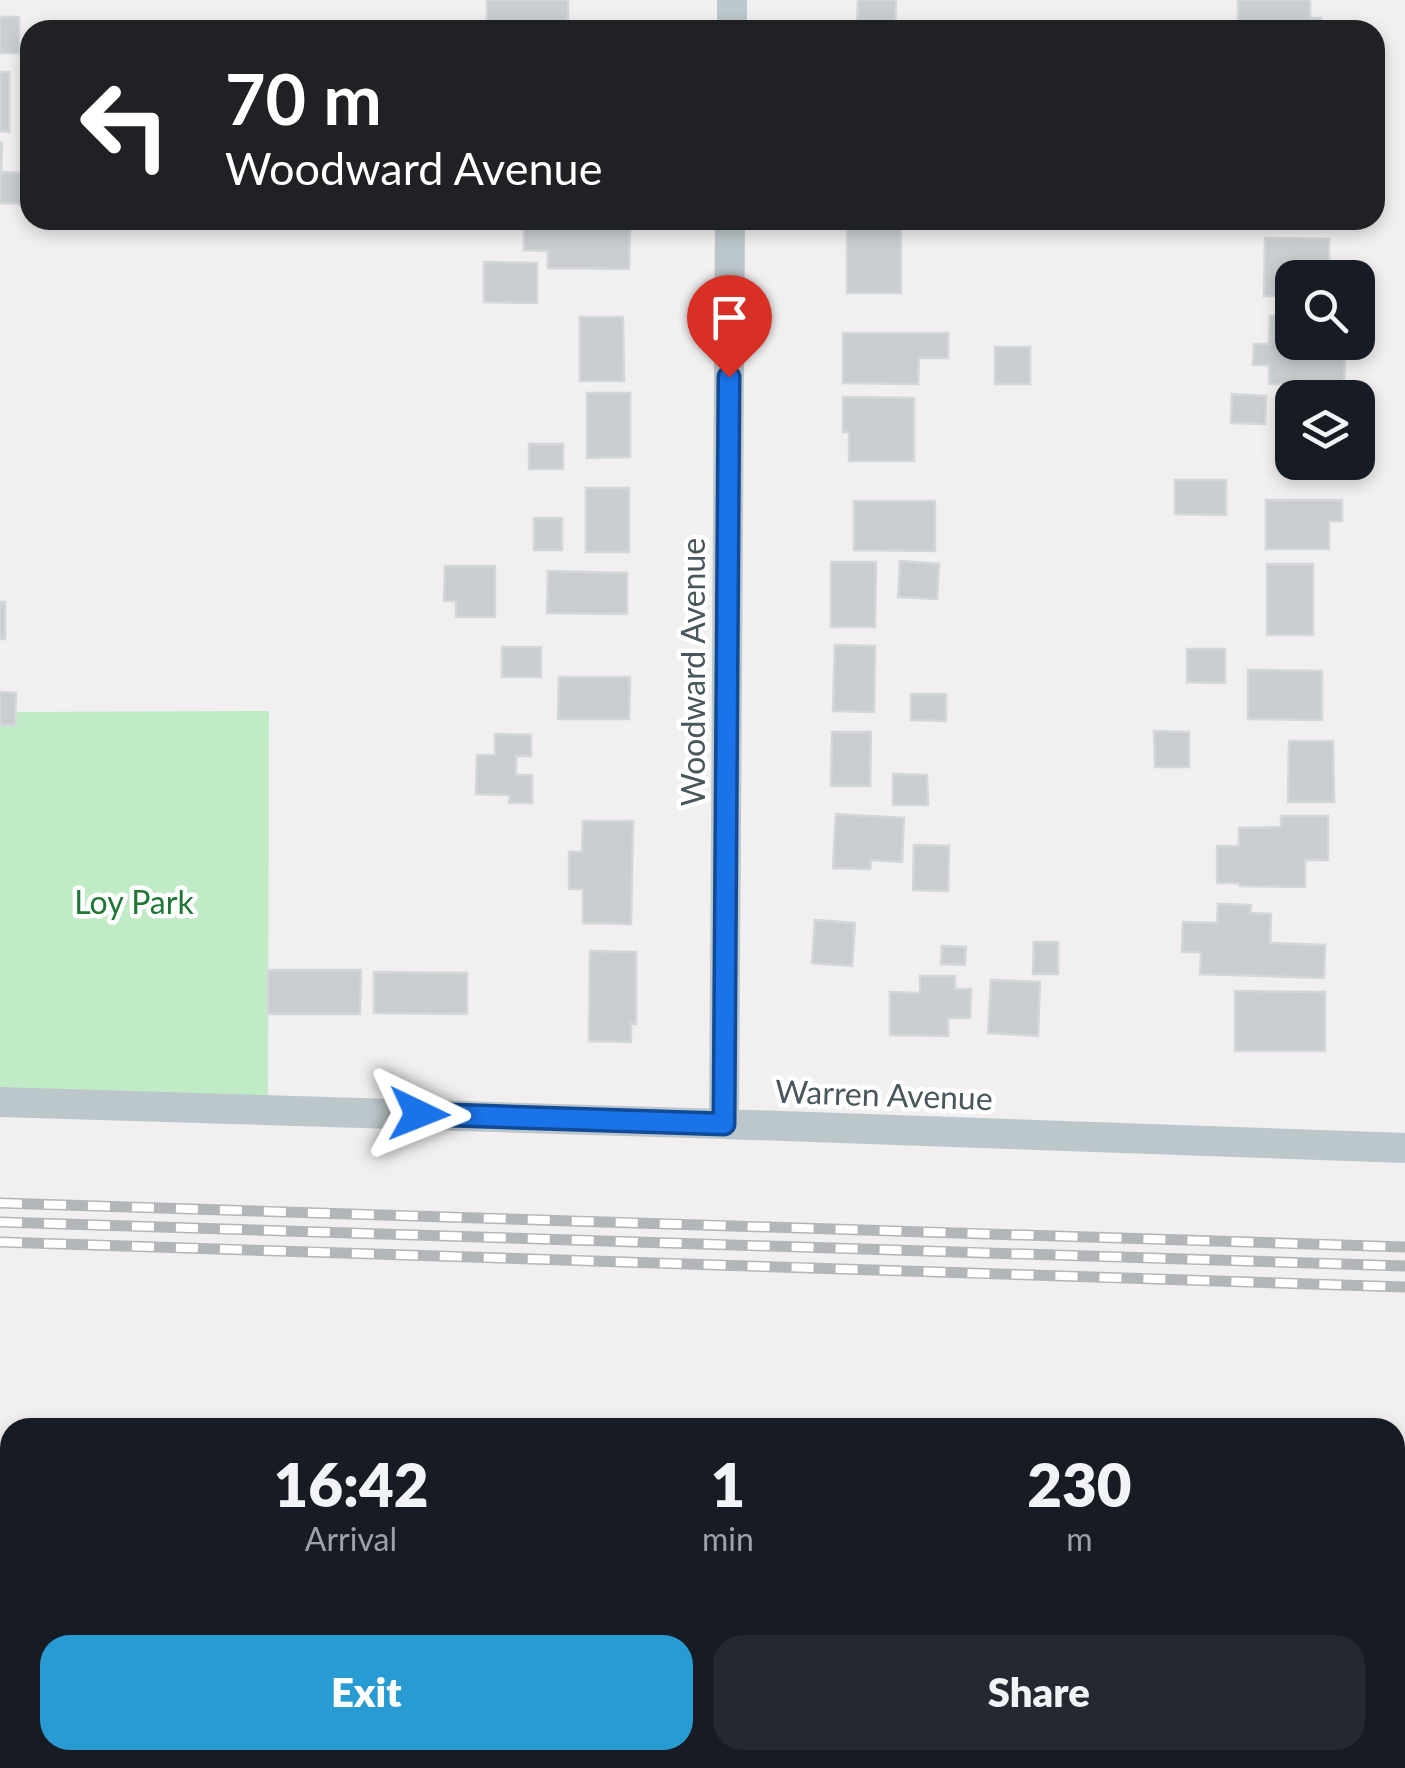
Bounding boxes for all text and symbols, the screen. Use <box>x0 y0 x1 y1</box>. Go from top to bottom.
text: 70 m <box>225 56 382 140</box>
icon: left <box>60 60 190 190</box>
text: Woodward Avenue <box>225 141 602 195</box>
map controls <box>1275 260 1375 480</box>
button: search <box>1275 260 1375 360</box>
pin <box>687 275 772 378</box>
icon: arrive <box>702 290 757 345</box>
button: layers <box>1275 380 1375 480</box>
street label: Woodward Avenue <box>673 538 712 806</box>
park label: Loy Park <box>74 882 194 921</box>
position arrow <box>367 1062 471 1166</box>
street label: Warren Avenue <box>775 1071 993 1117</box>
text: 16:42 <box>273 1448 429 1520</box>
text: 1 <box>710 1448 745 1520</box>
text: 230 <box>1027 1448 1132 1520</box>
text: Arrival <box>305 1519 397 1558</box>
text: min <box>702 1519 754 1558</box>
text: m <box>1066 1519 1093 1558</box>
button: Exit <box>40 1635 693 1750</box>
button: Share <box>713 1635 1365 1750</box>

